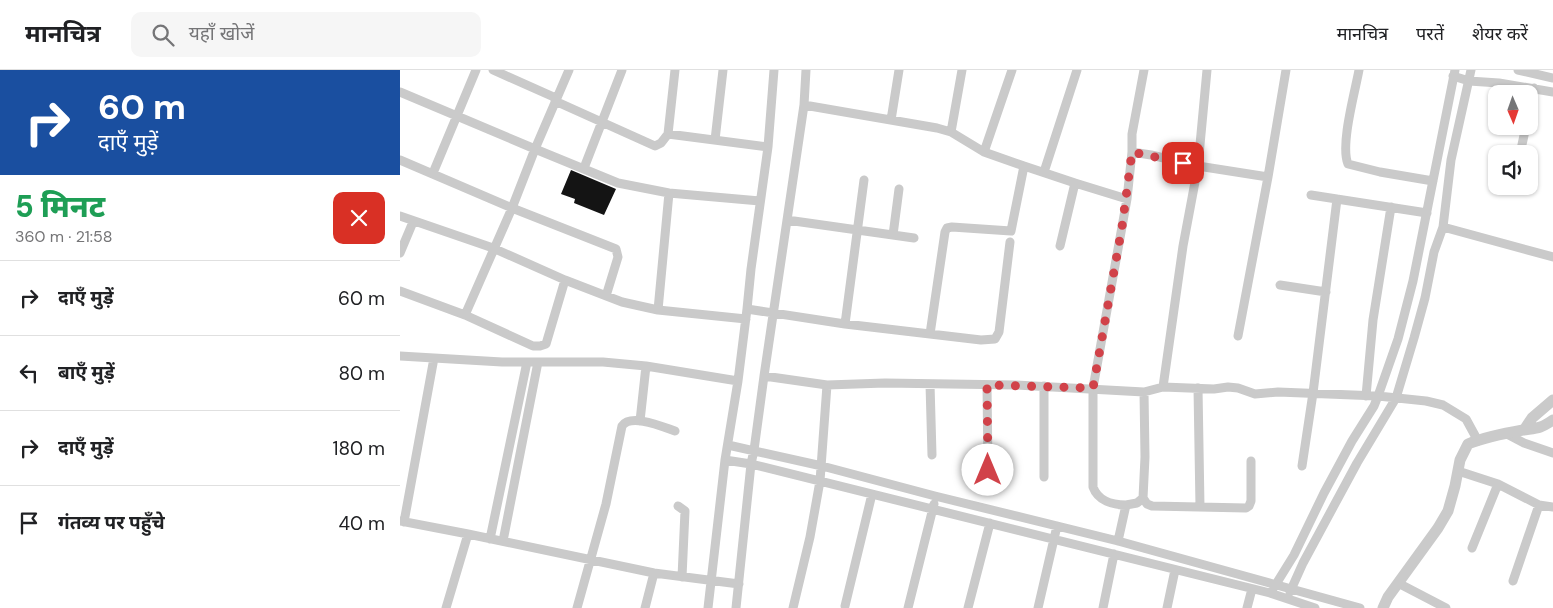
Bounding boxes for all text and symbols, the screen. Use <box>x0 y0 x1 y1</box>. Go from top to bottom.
search box <box>131 12 481 57</box>
text: मानचित्र <box>25 18 101 49</box>
icon: search <box>149 21 177 49</box>
text: यहाँ खोजें <box>189 21 254 46</box>
text: मानचित्र <box>1337 22 1388 46</box>
text: परतें <box>1416 22 1444 46</box>
text: शेयर करें <box>1472 22 1528 46</box>
text: 60 m <box>98 84 186 130</box>
north arrow <box>1488 85 1538 135</box>
map controls <box>1488 85 1538 195</box>
icon: right <box>15 90 80 155</box>
text: दाएँ मुड़ें <box>98 128 158 157</box>
pin <box>1162 142 1204 184</box>
button: sound <box>1488 145 1538 195</box>
icon: arrive <box>1169 149 1197 177</box>
text: 5 मिनट <box>15 187 105 226</box>
button: close <box>333 192 385 244</box>
text: 360 m · 21:58 <box>15 226 113 247</box>
icon: right <box>15 284 43 312</box>
text: दाएँ मुड़ें <box>58 285 113 310</box>
text: 60 m <box>338 286 385 311</box>
icon: left <box>15 359 43 387</box>
text: बाएँ मुड़ें <box>58 360 115 385</box>
text: 80 m <box>338 361 385 386</box>
icon: right <box>15 434 43 462</box>
text: दाएँ मुड़ें <box>58 435 113 460</box>
text: 180 m <box>333 436 385 461</box>
position arrow <box>961 443 1013 495</box>
icon: arrive <box>15 509 43 537</box>
text: गंतव्य पर पहुँचे <box>58 510 165 535</box>
text: 40 m <box>338 511 385 536</box>

